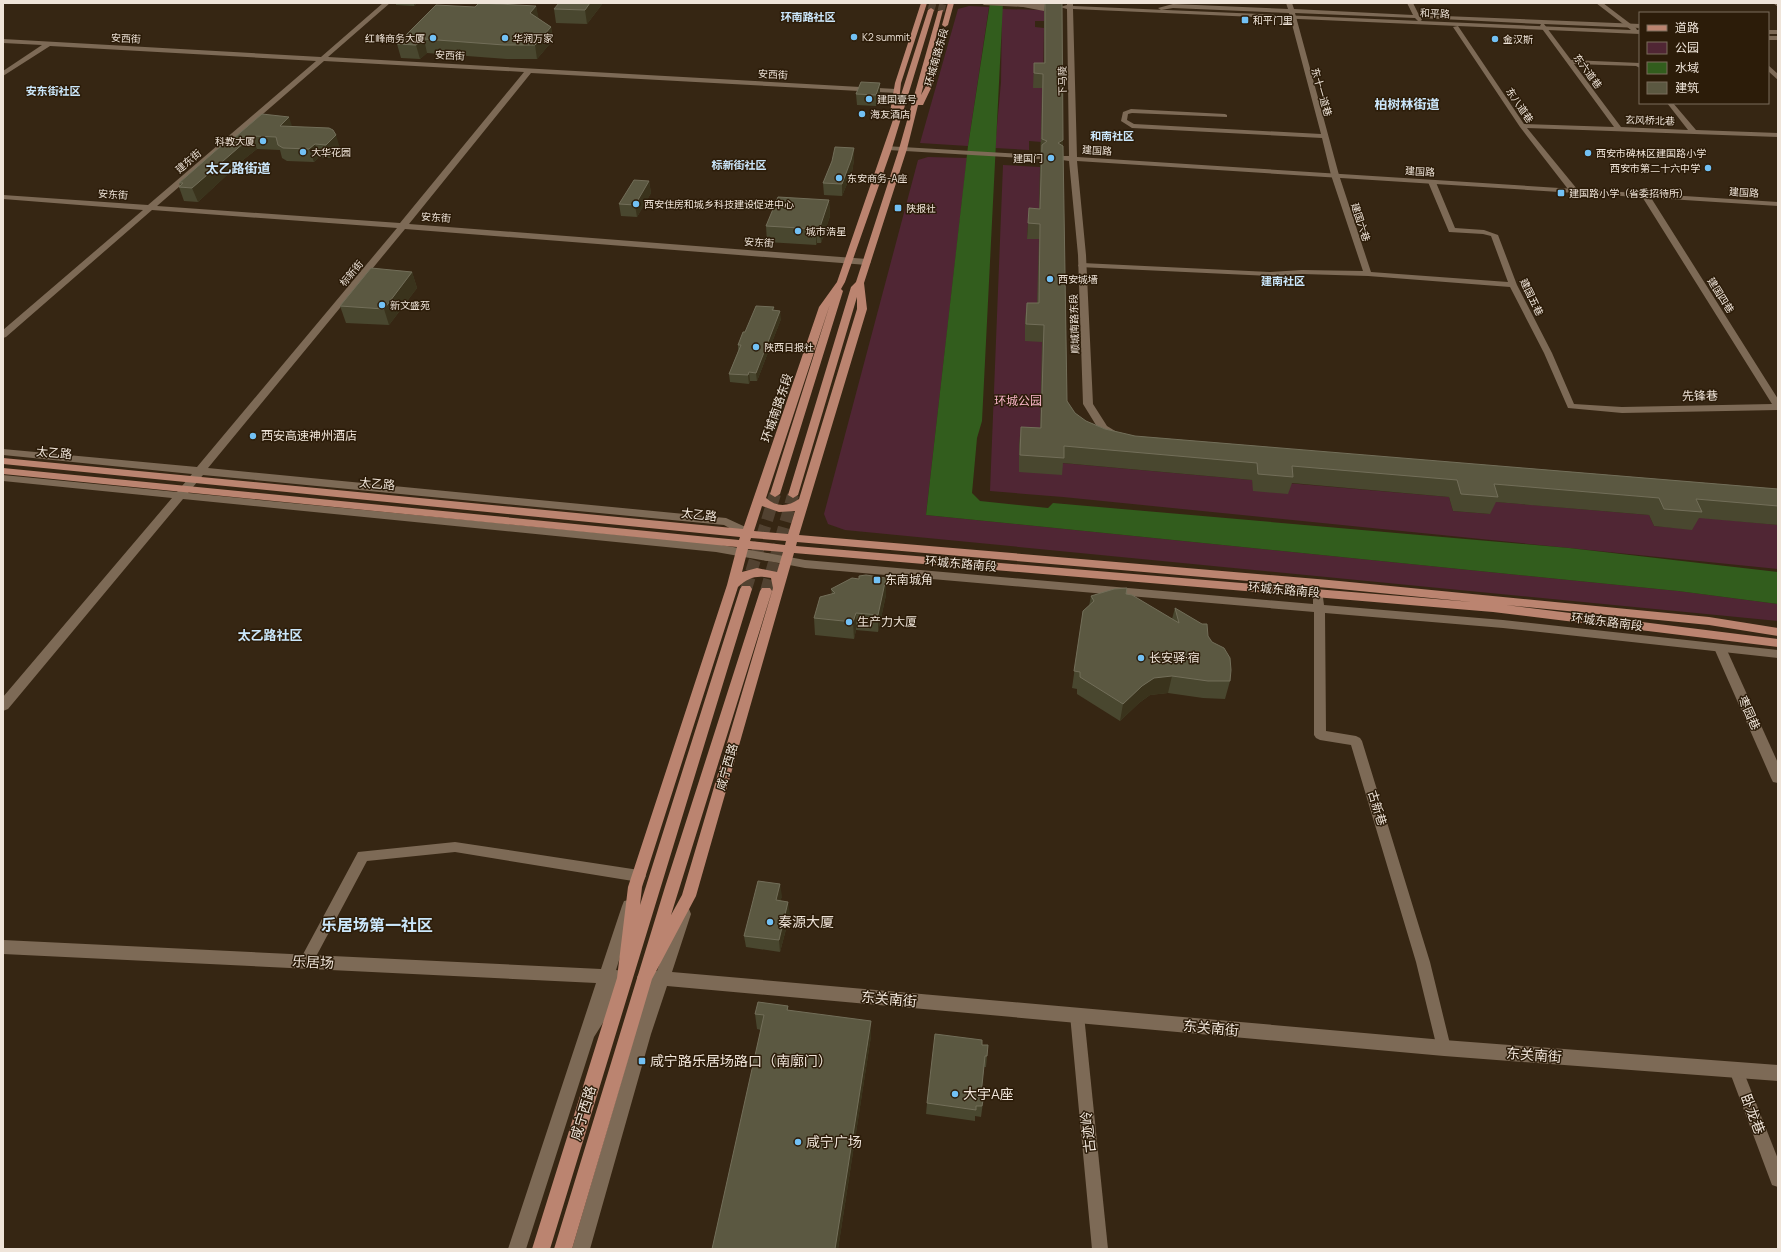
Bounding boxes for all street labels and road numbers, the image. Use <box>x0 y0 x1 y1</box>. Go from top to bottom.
street label: 和平路 <box>1420 5 1450 21</box>
street label: 环城南路东段 <box>921 26 951 88</box>
street label: 安西街 <box>111 30 141 46</box>
street label: 安西街 <box>435 47 465 63</box>
street label: 东六道巷 <box>1571 51 1605 91</box>
street label: 安西街 <box>758 66 788 82</box>
street label: 下马陵 <box>1055 66 1069 96</box>
street label: 东十一道巷 <box>1308 66 1336 118</box>
street label: 东八道巷 <box>1503 85 1537 125</box>
street label: 玄风桥北巷 <box>1625 112 1675 128</box>
street label: 建国路 <box>1082 142 1112 158</box>
street label: 建东街 <box>172 146 204 176</box>
street label: 建国路 <box>1405 163 1435 179</box>
street label: 建国路 <box>1729 184 1759 200</box>
street label: 安东街 <box>98 186 128 202</box>
street label: 建国六巷 <box>1348 201 1374 243</box>
street label: 安东街 <box>421 209 451 225</box>
street label: 安东街 <box>744 234 774 250</box>
street label: 标新街 <box>336 257 366 289</box>
street label: 建国四巷 <box>1704 274 1738 316</box>
street label: 建国五巷 <box>1517 276 1547 318</box>
street label: 顺城南路东段 <box>1066 294 1082 354</box>
street label: 环城南路东段 <box>757 371 796 445</box>
street label: 先锋巷 <box>1682 387 1718 404</box>
street label: 太乙路 <box>35 442 73 463</box>
street label: 太乙路 <box>358 473 396 494</box>
street label: 太乙路 <box>680 504 718 525</box>
street label: 环城东路南段 <box>924 552 998 575</box>
street label: 环城东路南段 <box>1247 578 1321 601</box>
street label: 环城东路南段 <box>1570 609 1644 634</box>
street label: 枣园巷 <box>1734 693 1765 733</box>
street label: 咸宁西路 <box>712 741 741 792</box>
street label: 古新巷 <box>1364 788 1391 828</box>
street label: 乐居场 <box>292 951 334 972</box>
street label: 东关南街 <box>860 987 918 1010</box>
street label: 东关南街 <box>1182 1016 1240 1039</box>
street label: 东关南街 <box>1505 1043 1563 1066</box>
street label: 咸宁西路 <box>565 1083 600 1142</box>
street label: 卧龙巷 <box>1737 1091 1770 1137</box>
street label: 古迹岭 <box>1076 1110 1099 1154</box>

